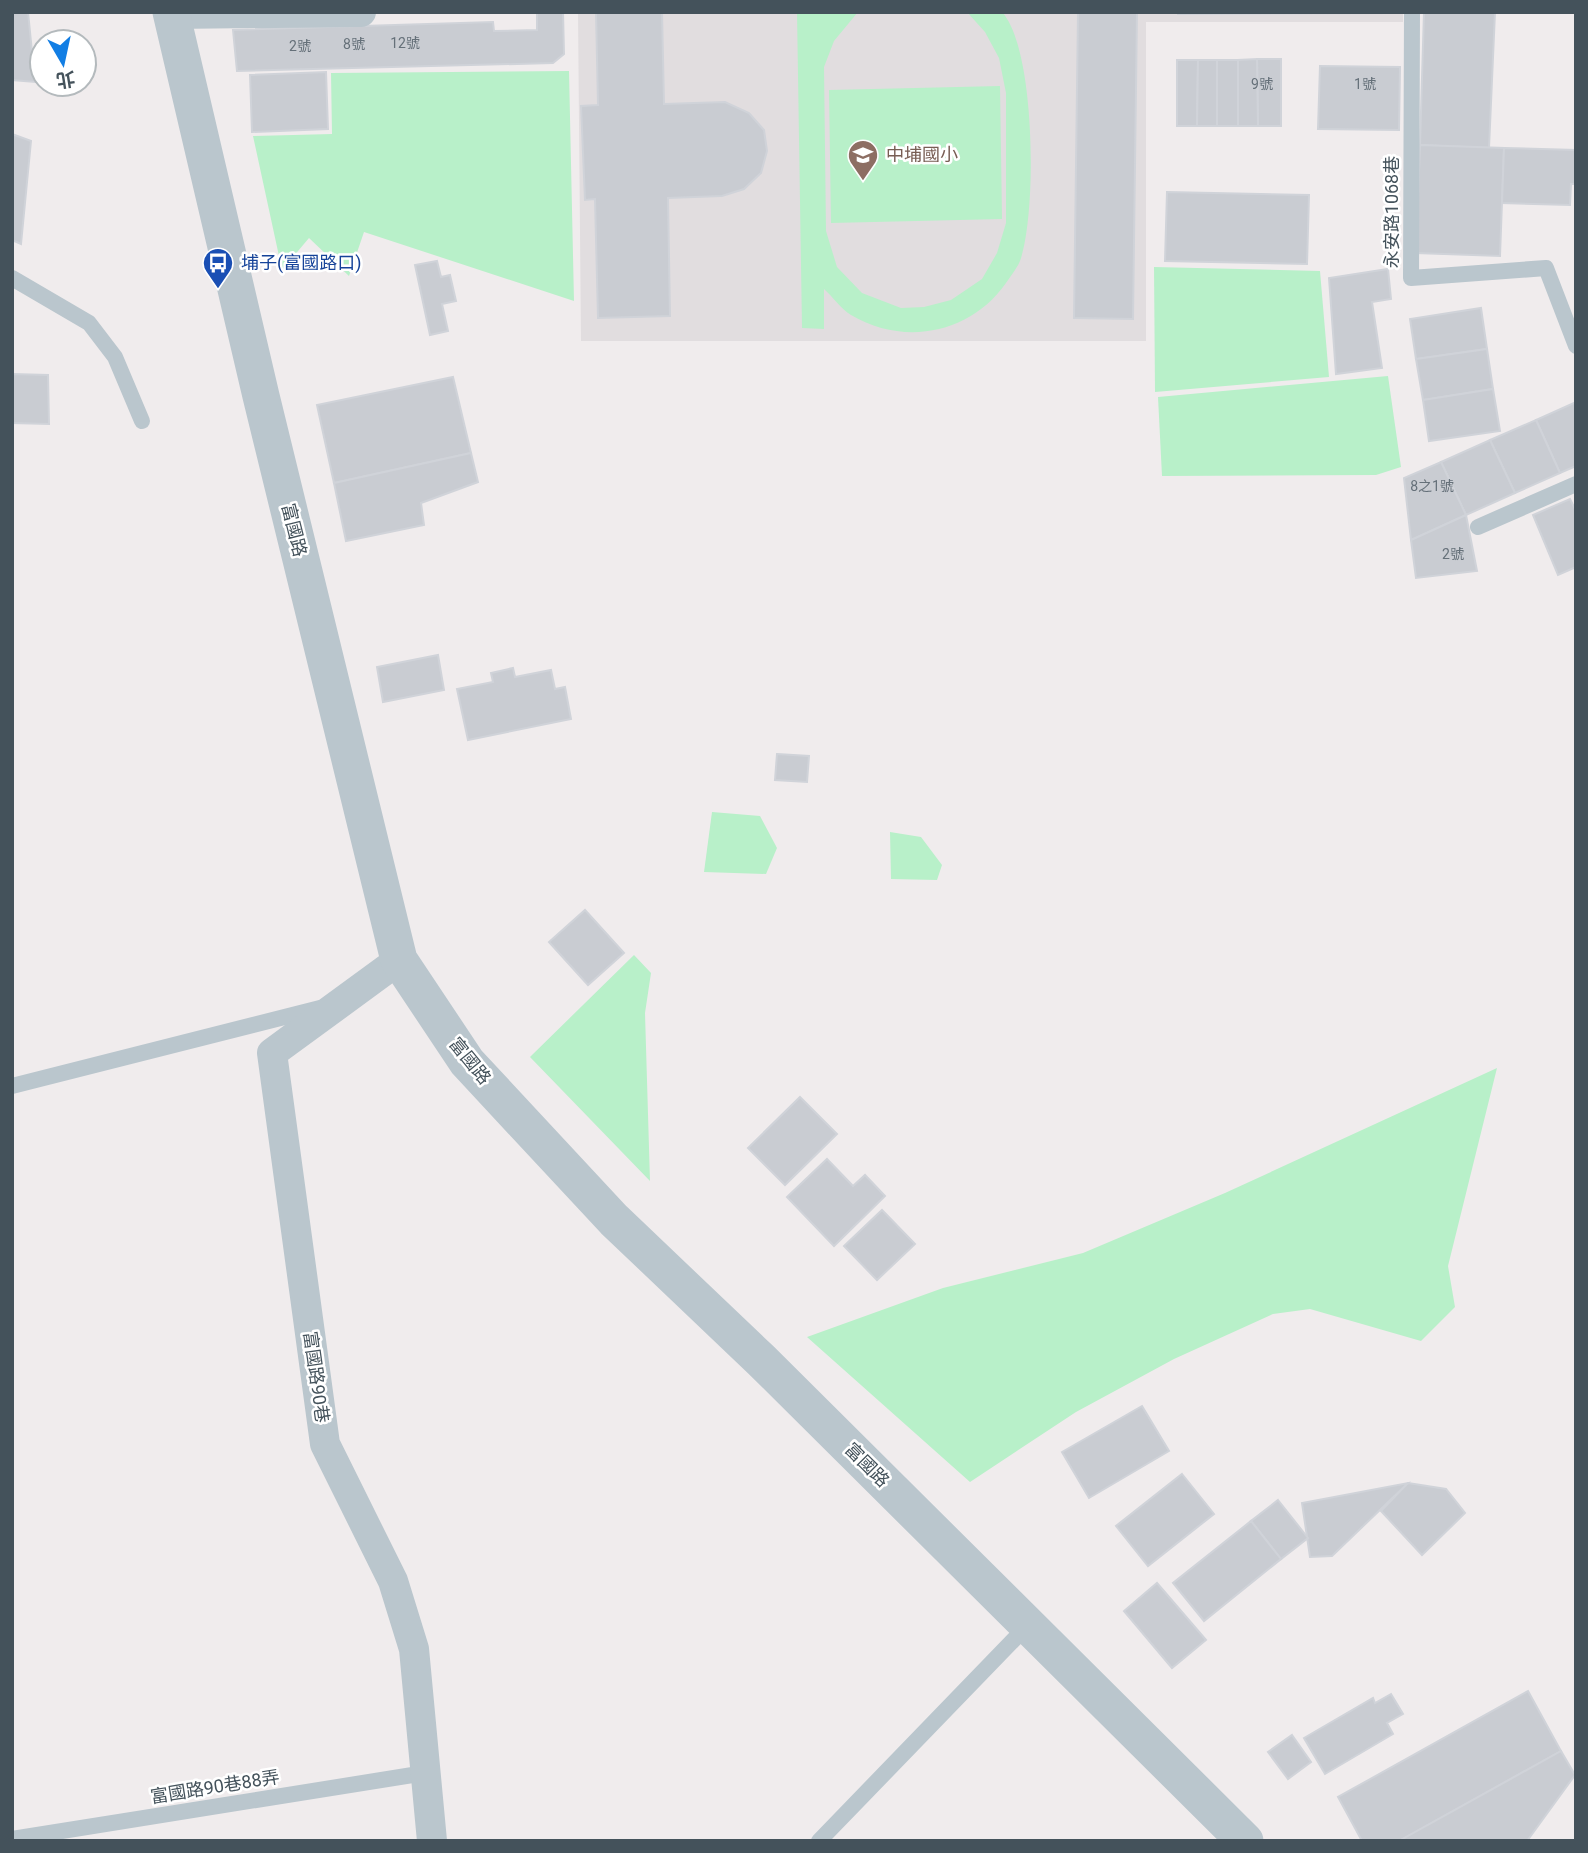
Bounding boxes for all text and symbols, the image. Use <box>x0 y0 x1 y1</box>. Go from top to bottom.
north arrow <box>28 28 98 98</box>
house number: 12號 <box>390 35 420 51</box>
house number: 8號 <box>343 36 365 52</box>
house number: 2號 <box>289 38 311 54</box>
text: 北 <box>54 66 77 92</box>
house number: 9號 <box>1251 76 1273 92</box>
house number: 1號 <box>1354 76 1376 92</box>
school or university icon: 中埔國小 <box>846 138 880 182</box>
place label: 中埔國小 <box>886 144 958 165</box>
street label: 永安路1068巷 <box>1381 156 1402 268</box>
bus stop icon: 埔子(富國路口) <box>201 246 235 290</box>
place label: 埔子(富國路口) <box>241 252 361 274</box>
house number: 8之1號 <box>1410 478 1454 494</box>
street label: 富國路 <box>278 501 311 559</box>
house number: 2號 <box>1442 546 1464 562</box>
street label: 富國路 <box>445 1033 496 1088</box>
street label: 富國路90巷 <box>300 1330 333 1424</box>
street label: 富國路 <box>841 1438 894 1491</box>
street label: 富國路90巷88弄 <box>149 1766 281 1807</box>

